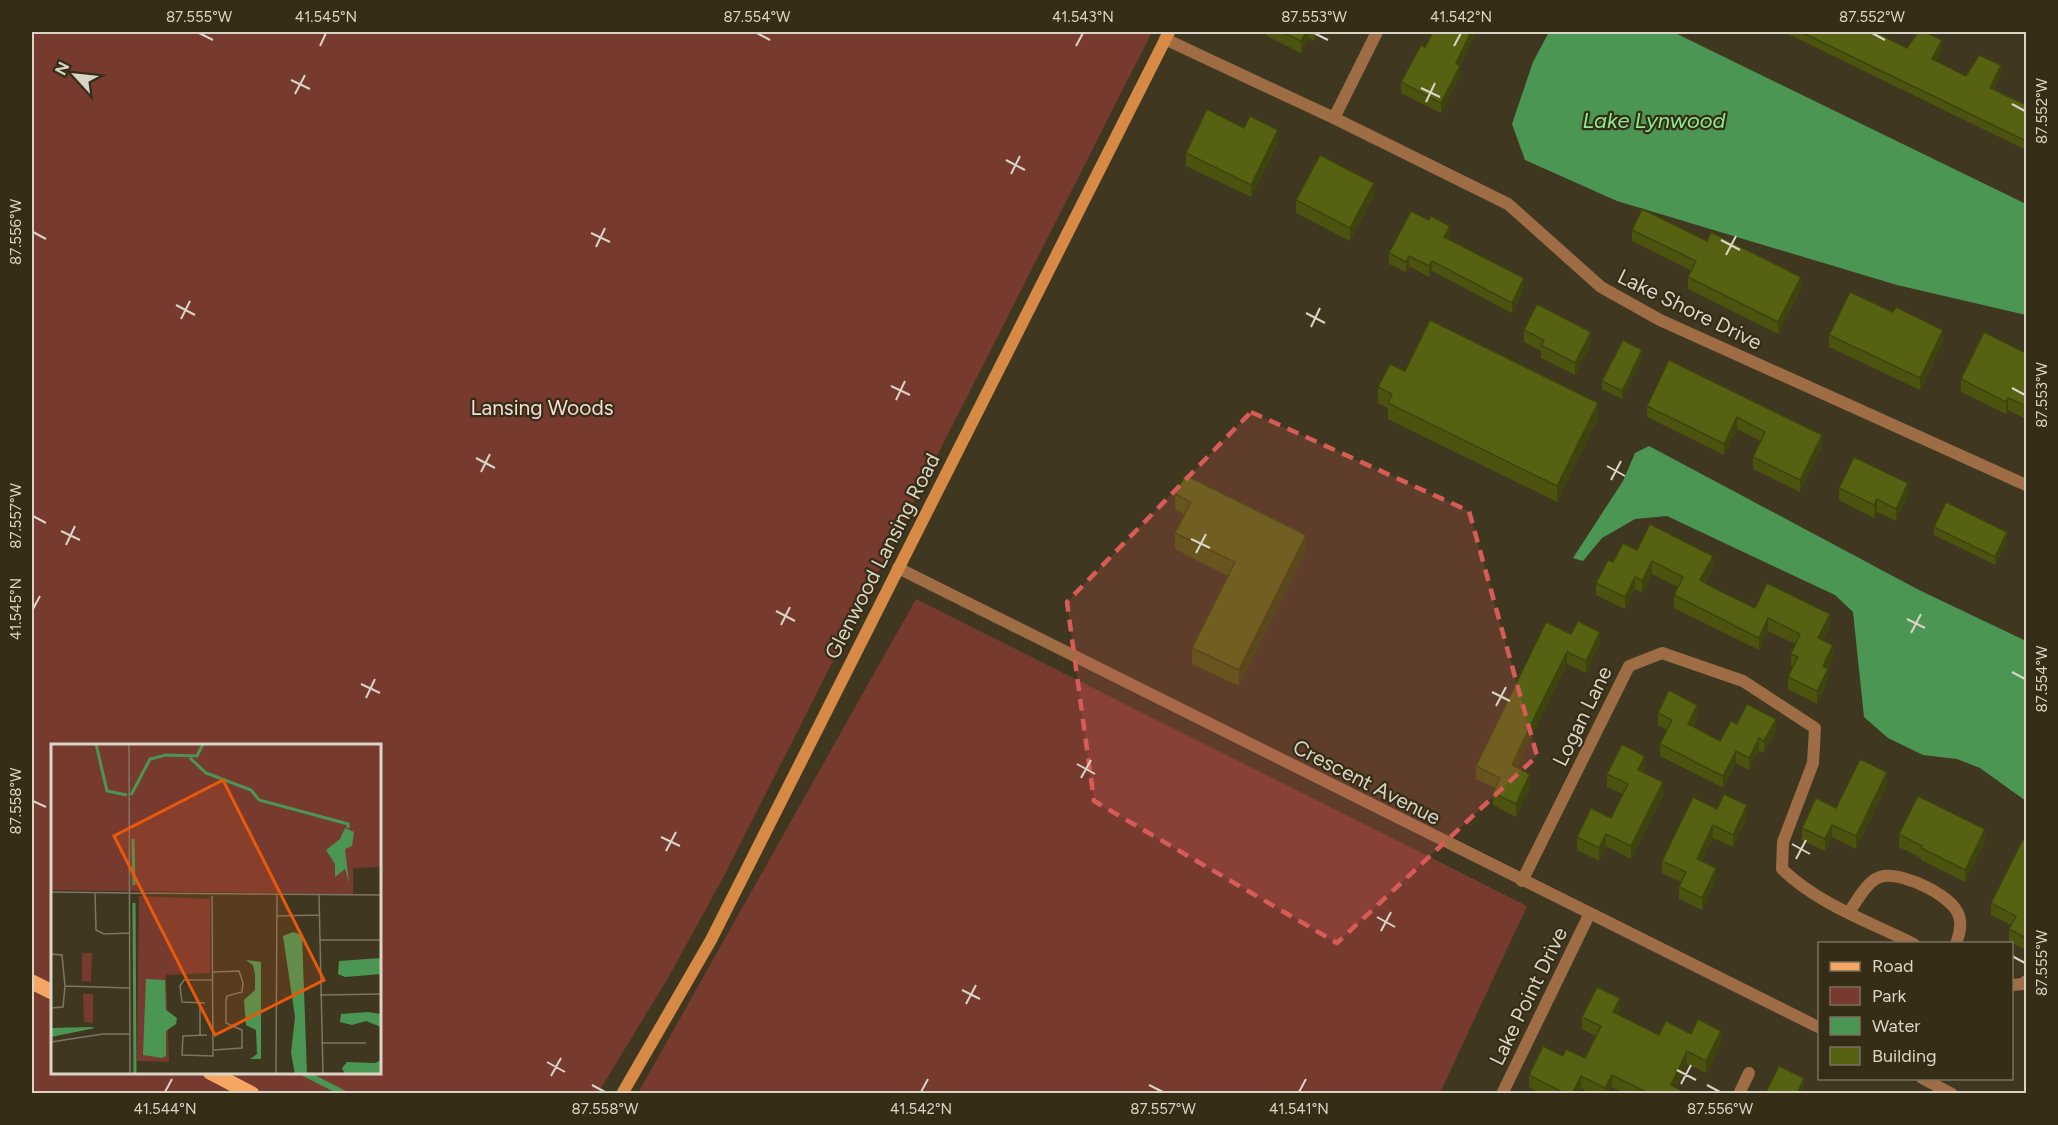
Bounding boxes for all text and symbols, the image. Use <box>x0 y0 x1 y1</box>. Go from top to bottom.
text: 87.555°W <box>166 8 233 26</box>
text: 41.545°N <box>295 8 357 26</box>
text: 87.554°W <box>724 8 791 26</box>
text: 41.543°N <box>1052 8 1114 26</box>
text: 87.553°W <box>1281 8 1347 26</box>
text: 41.542°N <box>1430 8 1492 26</box>
text: 87.552°W <box>1839 8 1906 26</box>
north arrow <box>45 45 105 105</box>
text: N <box>51 59 73 78</box>
text: 87.552°W <box>2033 77 2051 144</box>
water label: Lake Lynwood <box>1583 107 1726 134</box>
text: 87.556°W <box>7 198 25 265</box>
street label: Lake Shore Drive <box>1614 263 1766 355</box>
text: 87.553°W <box>2033 362 2051 428</box>
park label: Lansing Woods <box>471 395 614 420</box>
street label: Glenwood Lansing Road <box>819 449 945 663</box>
text: 87.557°W <box>7 483 25 549</box>
text: 41.545°N <box>7 578 25 640</box>
text: 87.554°W <box>2033 645 2051 712</box>
street label: Logan Lane <box>1547 662 1617 770</box>
street label: Crescent Avenue <box>1289 734 1445 830</box>
inset map <box>51 744 381 1074</box>
text: 87.558°W <box>7 767 25 834</box>
street label: Lake Point Drive <box>1484 923 1572 1069</box>
text: 87.555°W <box>2033 929 2051 996</box>
legend <box>1818 942 2013 1080</box>
text: Road <box>1872 955 1913 977</box>
text: Park <box>1872 985 1907 1007</box>
text: Water <box>1872 1015 1920 1037</box>
text: Building <box>1872 1045 1937 1067</box>
text: 41.544°N <box>133 1100 197 1118</box>
text: 87.558°W <box>572 1100 639 1118</box>
text: 41.542°N <box>890 1100 952 1118</box>
text: 87.557°W <box>1130 1100 1196 1118</box>
text: 41.541°N <box>1269 1100 1329 1118</box>
text: 87.556°W <box>1687 1100 1754 1118</box>

